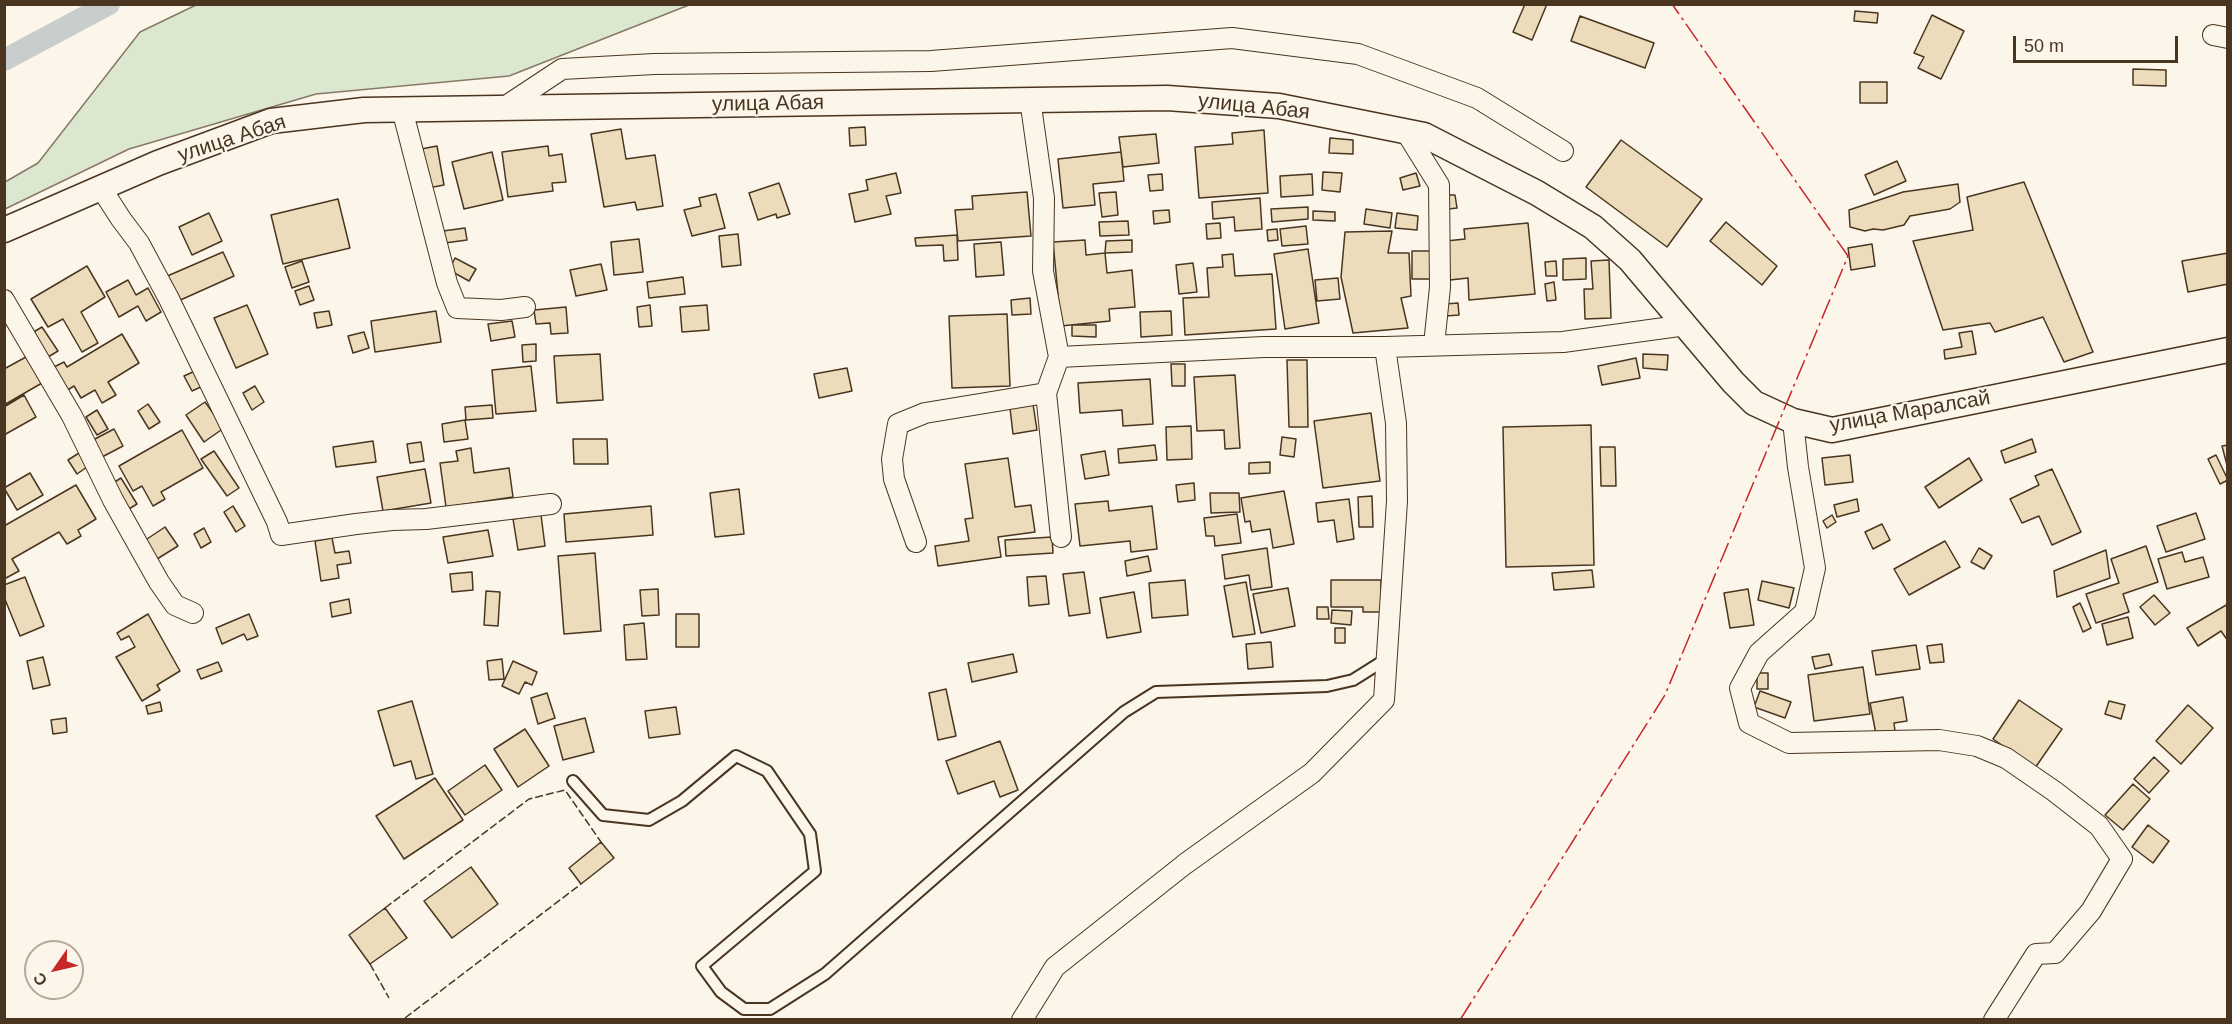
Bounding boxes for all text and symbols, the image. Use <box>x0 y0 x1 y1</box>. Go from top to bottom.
scale bar <box>2016 24 2181 62</box>
text: 50 m <box>2024 36 2064 56</box>
street label: улица Абая <box>1197 89 1311 125</box>
street label: улица Абая <box>712 90 824 118</box>
street label: улица Абая <box>175 110 289 168</box>
street label: улица Маралсай <box>1828 385 1992 439</box>
north arrow <box>24 940 84 1000</box>
text: С <box>30 970 51 989</box>

